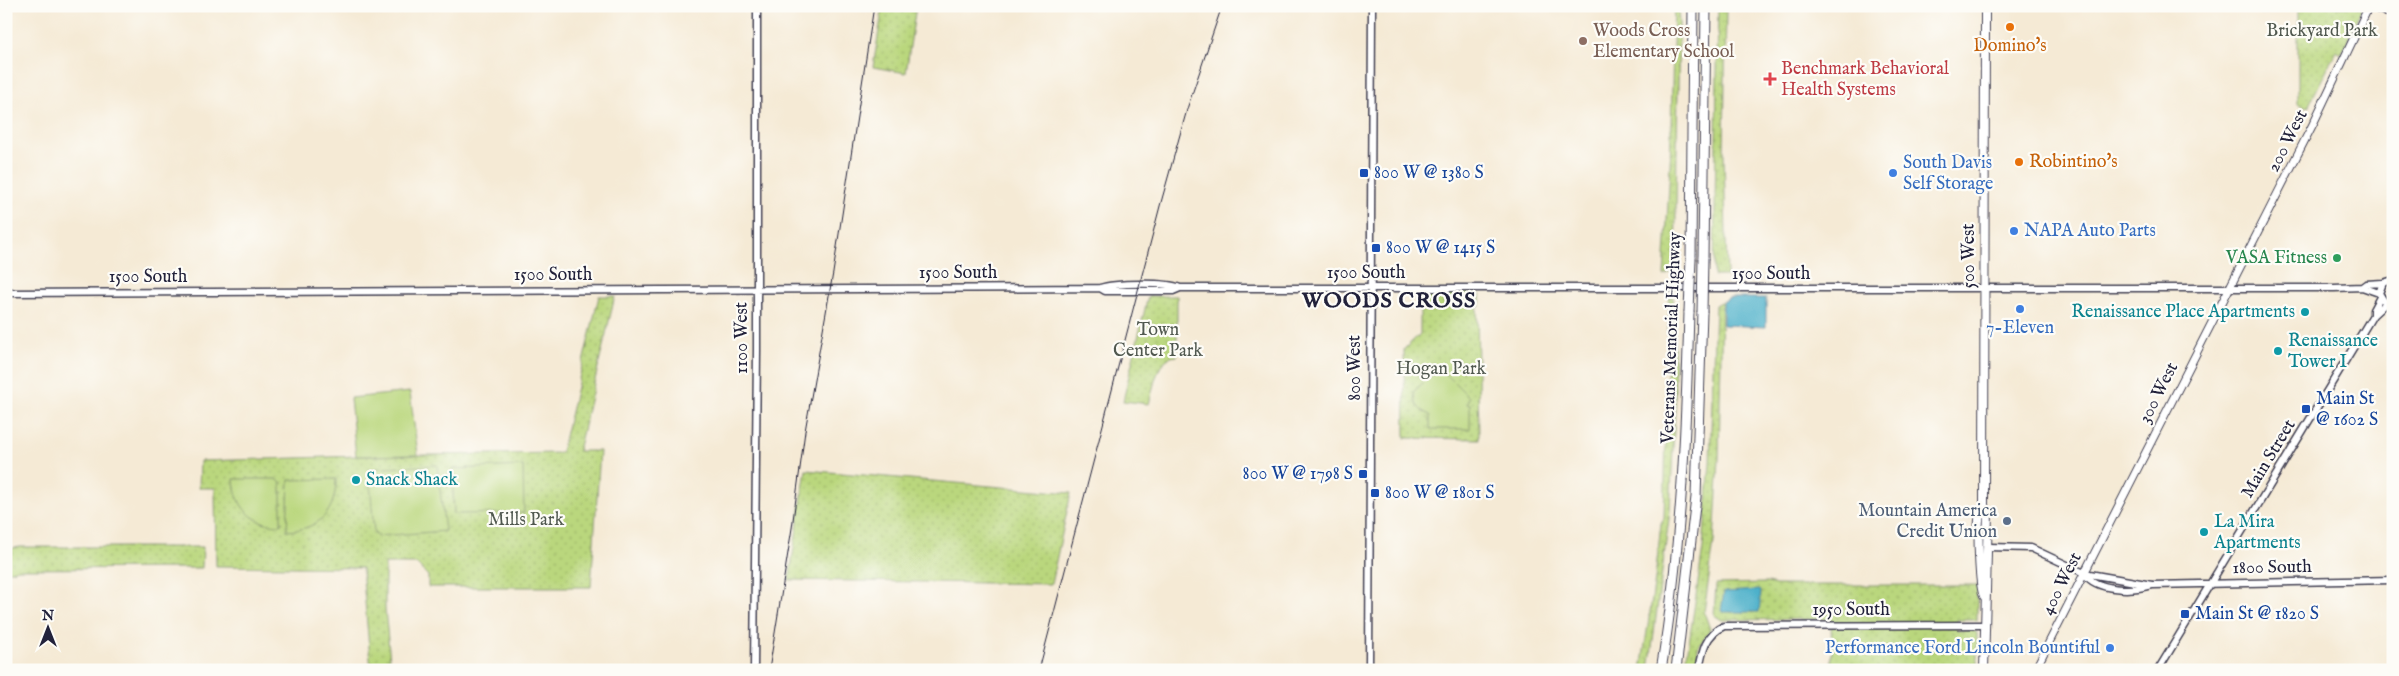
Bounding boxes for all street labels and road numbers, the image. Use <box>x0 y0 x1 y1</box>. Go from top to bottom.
street label: 200 West <box>2263 106 2313 176</box>
street label: 500 West <box>1958 223 1981 289</box>
street label: Veterans Memorial Highway <box>1657 232 1687 445</box>
street label: 1500 South <box>919 262 998 285</box>
street label: 1500 South <box>1327 262 1406 285</box>
street label: 1500 South <box>1732 263 1811 286</box>
street label: 1500 South <box>514 264 593 287</box>
street label: 1500 South <box>109 266 188 289</box>
street label: 1100 West <box>731 302 754 374</box>
street label: 800 West <box>1344 335 1367 401</box>
street label: 300 West <box>2134 359 2184 427</box>
street label: Main Street <box>2237 415 2301 503</box>
street label: 400 West <box>2036 549 2088 619</box>
street label: 1800 South <box>2232 556 2312 580</box>
street label: 1950 South <box>1812 599 1890 622</box>

